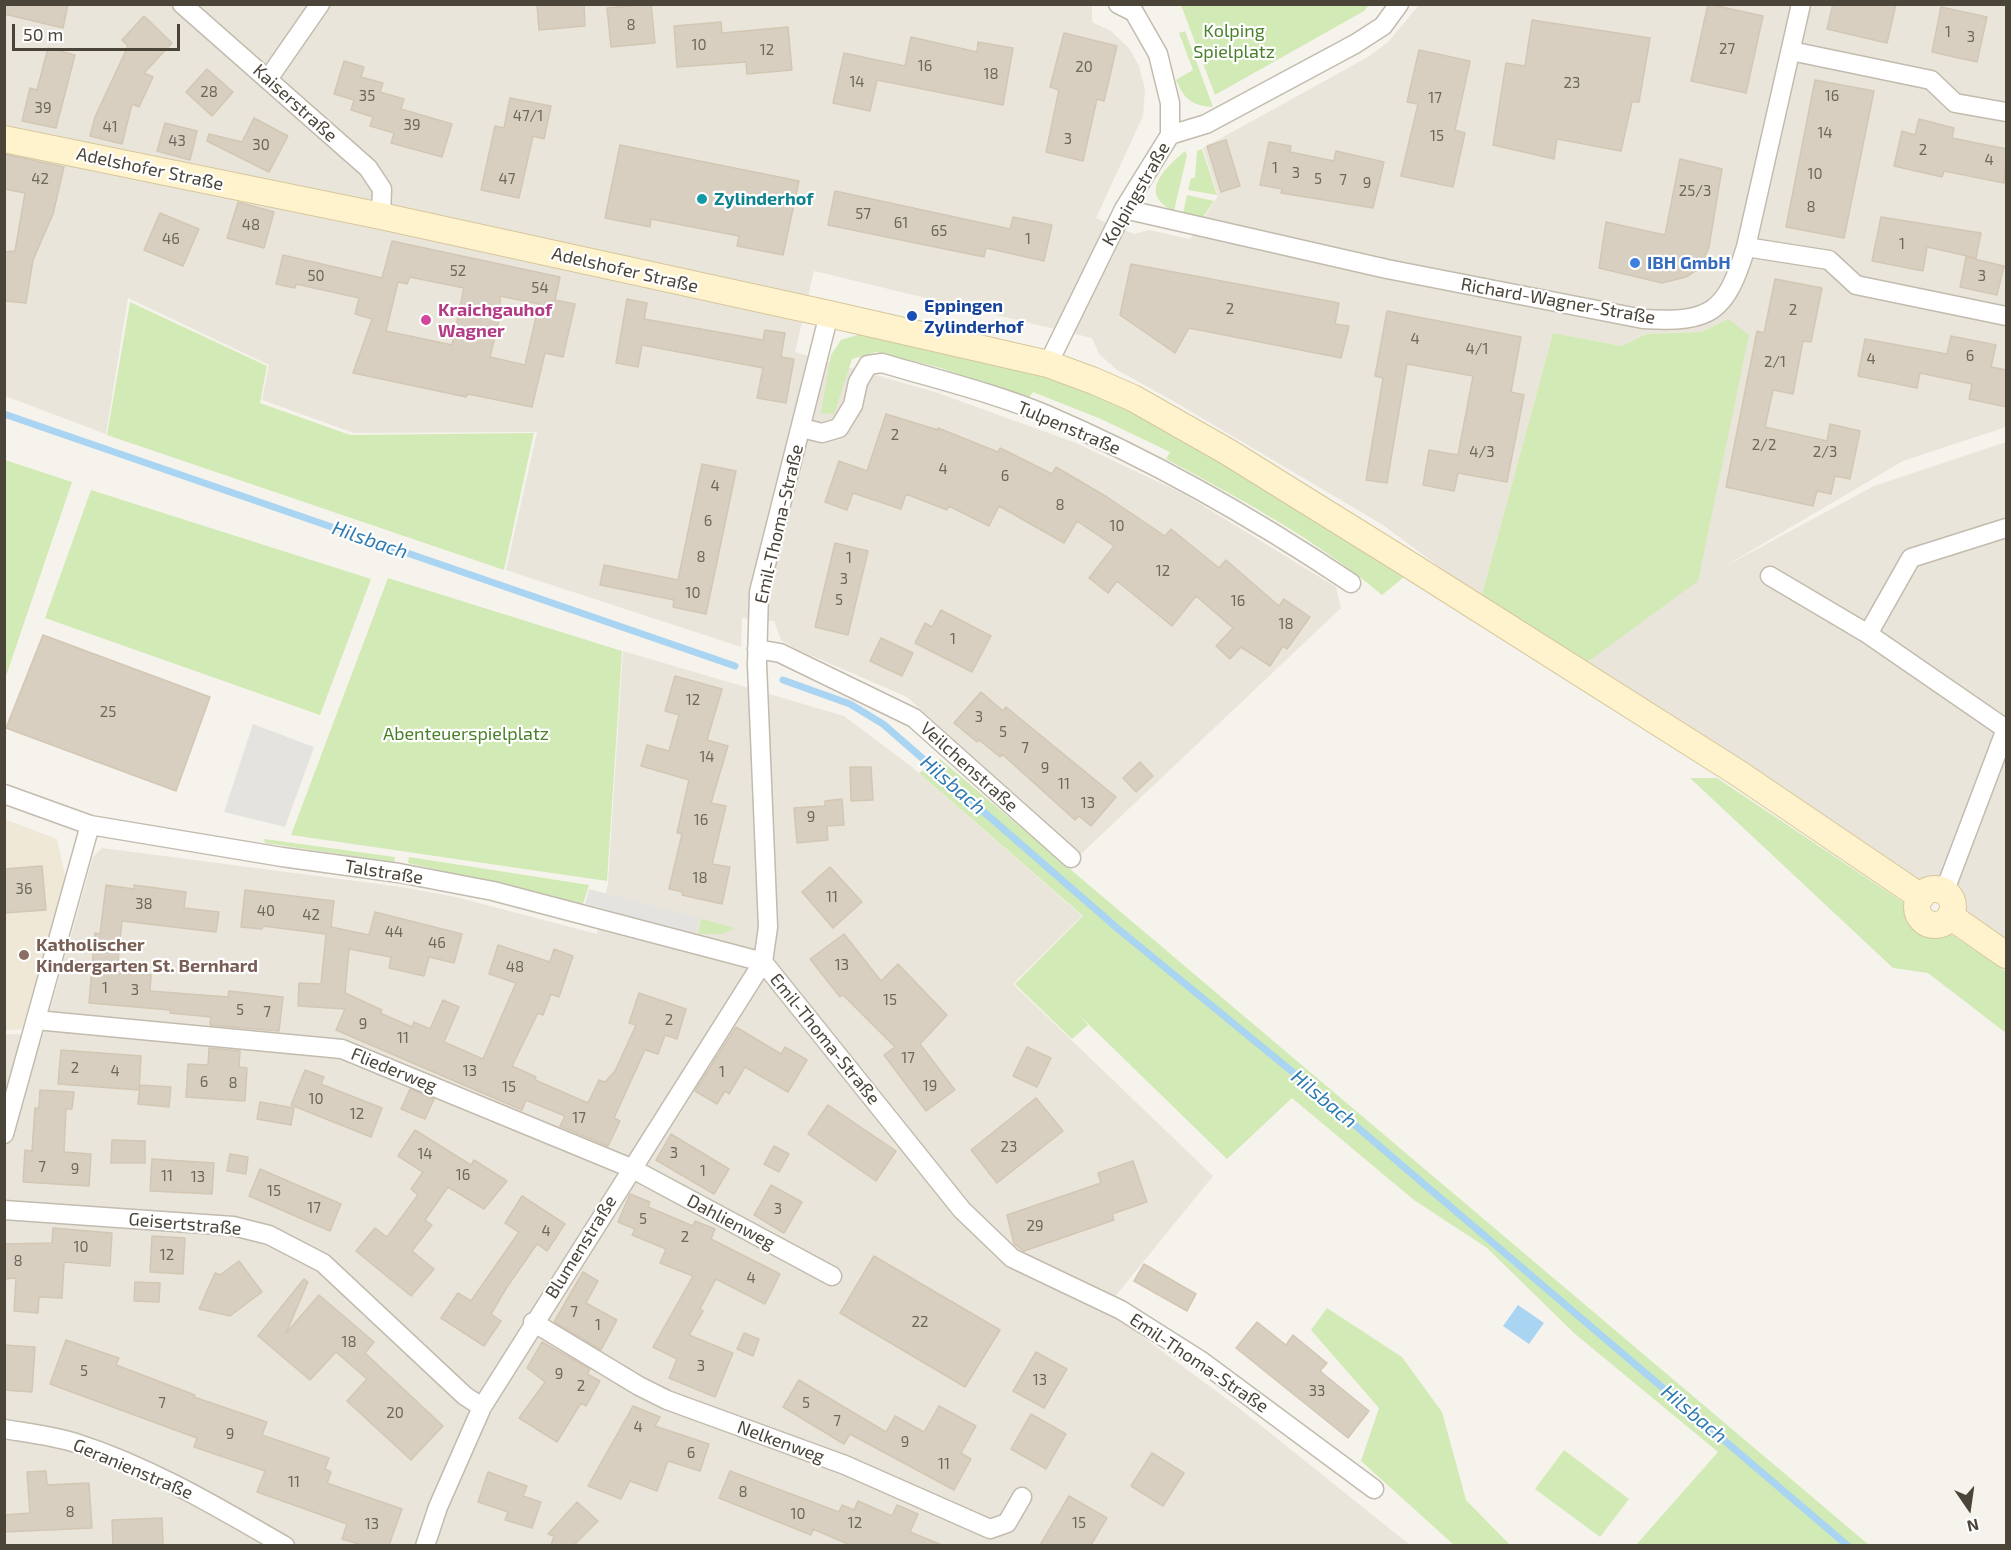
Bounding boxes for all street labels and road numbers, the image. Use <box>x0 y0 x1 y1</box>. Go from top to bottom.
street label: Kaiserstraße <box>248 60 342 146</box>
street label: Kolpingstraße <box>1098 138 1174 250</box>
street label: Adelshofer Straße <box>75 143 225 195</box>
street label: Adelshofer Straße <box>550 243 700 297</box>
street label: Richard-Wagner-Straße <box>1459 273 1657 329</box>
street label: Tulpenstraße <box>1014 397 1124 459</box>
street label: Emil-Thoma-Straße <box>750 442 808 606</box>
street label: Veilchenstraße <box>916 717 1022 817</box>
street label: Talstraße <box>343 855 425 889</box>
street label: Emil-Thoma-Straße <box>765 969 885 1109</box>
street label: Fliederweg <box>348 1043 440 1097</box>
street label: Dahlienweg <box>683 1190 779 1254</box>
street label: Blumenstraße <box>541 1191 621 1303</box>
street label: Geisertstraße <box>128 1208 242 1240</box>
street label: Emil-Thoma-Straße <box>1125 1309 1273 1417</box>
street label: Nelkenweg <box>734 1416 828 1468</box>
street label: Geranienstraße <box>70 1434 196 1504</box>

